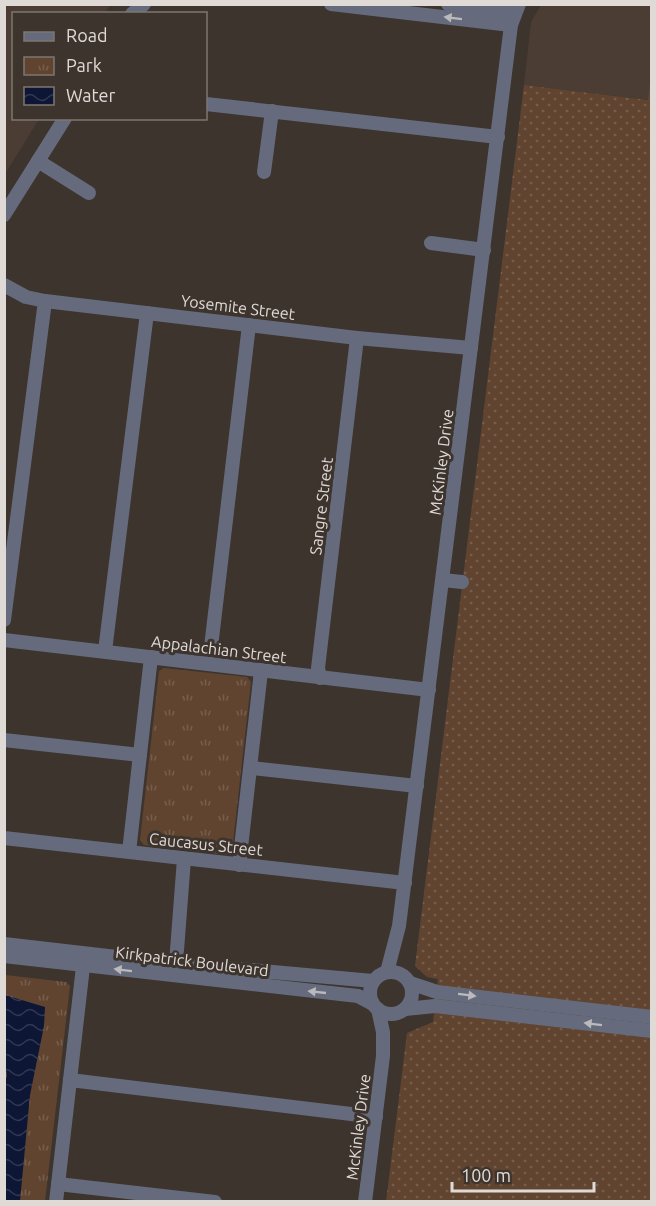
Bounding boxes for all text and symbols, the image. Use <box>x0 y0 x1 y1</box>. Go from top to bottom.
legend <box>12 12 207 120</box>
one-way arrow <box>443 13 462 22</box>
text: Road <box>66 25 108 45</box>
text: Park <box>66 55 102 75</box>
text: Water <box>66 85 116 105</box>
street label: Yosemite Street <box>180 291 297 323</box>
street label: McKinley Drive <box>426 408 456 516</box>
street label: Sangre Street <box>306 455 336 556</box>
street label: Appalachian Street <box>150 632 288 666</box>
street label: Caucasus Street <box>148 829 264 859</box>
street label: Kirkpatrick Boulevard <box>114 943 270 979</box>
one-way arrow <box>113 965 132 975</box>
one-way arrow <box>307 987 326 997</box>
one-way arrow <box>458 991 477 1000</box>
one-way arrow <box>584 1019 603 1029</box>
street label: McKinley Drive <box>343 1073 373 1181</box>
scale bar <box>452 1155 594 1193</box>
text: 100 m <box>461 1165 511 1185</box>

